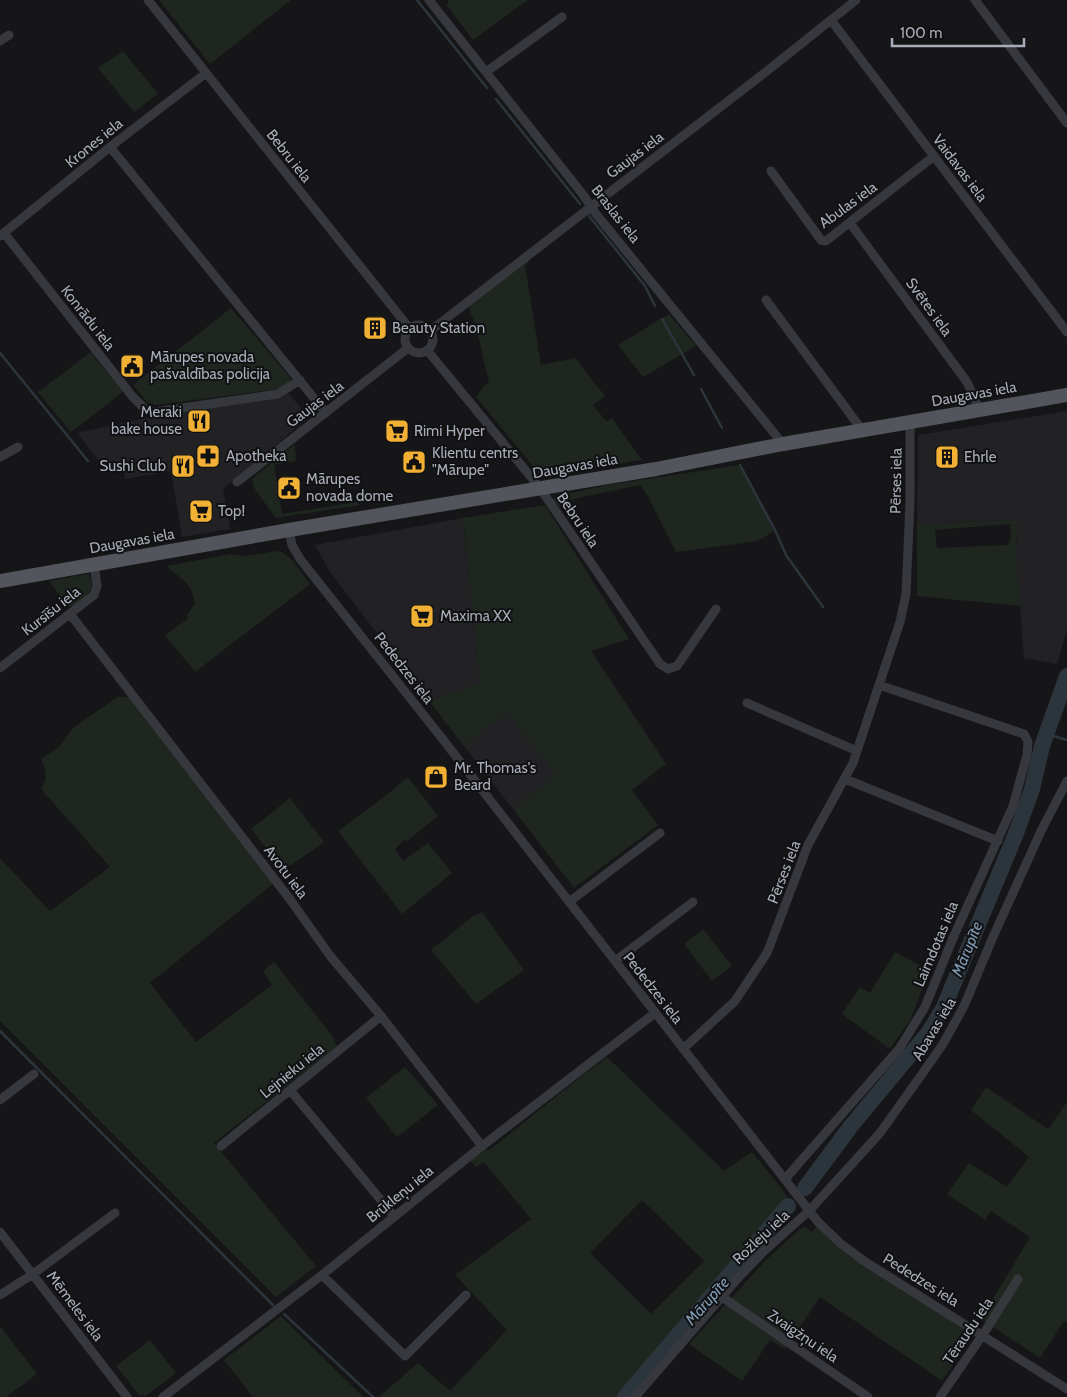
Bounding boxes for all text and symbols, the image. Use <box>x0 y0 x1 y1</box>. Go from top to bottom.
scale bar <box>892 15 1024 47</box>
text: 100 m <box>900 24 942 42</box>
street label: Krones iela <box>62 114 127 172</box>
street label: Bebru iela <box>263 126 316 187</box>
street label: Gaujas iela <box>603 127 668 182</box>
street label: Vaidavas iela <box>929 131 992 206</box>
street label: Abulas iela <box>815 177 881 232</box>
street label: Braslas iela <box>588 181 645 247</box>
street label: Svētes iela <box>902 274 957 340</box>
street label: Konrādu iela <box>57 282 120 355</box>
building icon: Beauty Station <box>362 315 388 341</box>
place label: Beauty Station <box>392 319 485 337</box>
place label: Mārupes novada pašvaldības policija <box>150 348 271 383</box>
public building icon: Mārupes novada pašvaldības policija <box>119 353 145 379</box>
street label: Gaujas iela <box>283 376 348 431</box>
street label: Daugavas iela <box>930 378 1019 410</box>
place label: Meraki bake house <box>111 403 182 438</box>
restaurant icon: Meraki bake house <box>186 408 212 434</box>
supermarket icon: Rimi Hyper <box>384 418 410 444</box>
place label: Rimi Hyper <box>414 422 485 440</box>
pharmacy icon: Apotheka <box>195 443 221 469</box>
place label: Klientu centrs "Mārupe" <box>432 444 518 479</box>
building icon: Ehrle <box>934 444 960 470</box>
place label: Apotheka <box>226 447 287 465</box>
street label: Pērses iela <box>886 447 906 514</box>
place label: Ehrle <box>964 448 997 466</box>
public building icon: Klientu centrs "Mārupe" <box>401 449 427 475</box>
street label: Daugavas iela <box>531 450 620 482</box>
restaurant icon: Sushi Club <box>170 453 196 479</box>
place label: Sushi Club <box>100 457 166 475</box>
place label: Mārupes novada dome <box>306 470 394 505</box>
public building icon: Mārupes novada dome <box>276 475 302 501</box>
street label: Bebru iela <box>553 489 603 552</box>
supermarket icon: Top! <box>188 498 214 524</box>
place label: Top! <box>218 502 245 520</box>
street label: Daugavas iela <box>88 525 177 557</box>
street label: Kursīšu iela <box>18 582 84 639</box>
supermarket icon: Maxima XX <box>409 603 435 629</box>
place label: Maxima XX <box>440 607 511 625</box>
street label: Pededzes iela <box>370 629 438 708</box>
place label: Mr. Thomas's Beard <box>454 759 536 794</box>
shop icon: Mr. Thomas's Beard <box>423 764 449 790</box>
street label: Pērses iela <box>764 837 805 906</box>
street label: Avotu iela <box>260 842 312 903</box>
street label: Laimdotas iela <box>910 898 962 989</box>
water label: Mārupīte <box>947 919 987 980</box>
street label: Pededzes iela <box>619 949 687 1028</box>
street label: Abavas iela <box>908 994 960 1064</box>
street label: Lejnieku iela <box>256 1039 328 1102</box>
street label: Brūkleņu iela <box>363 1161 438 1227</box>
street label: Rožleju iela <box>729 1206 794 1268</box>
street label: Pededzes iela <box>880 1250 963 1311</box>
street label: Mēmeles iela <box>43 1267 108 1345</box>
water label: Mārupīte <box>680 1273 733 1330</box>
street label: Tēraudu iela <box>939 1294 997 1368</box>
street label: Zvaigžņu iela <box>764 1306 842 1368</box>

